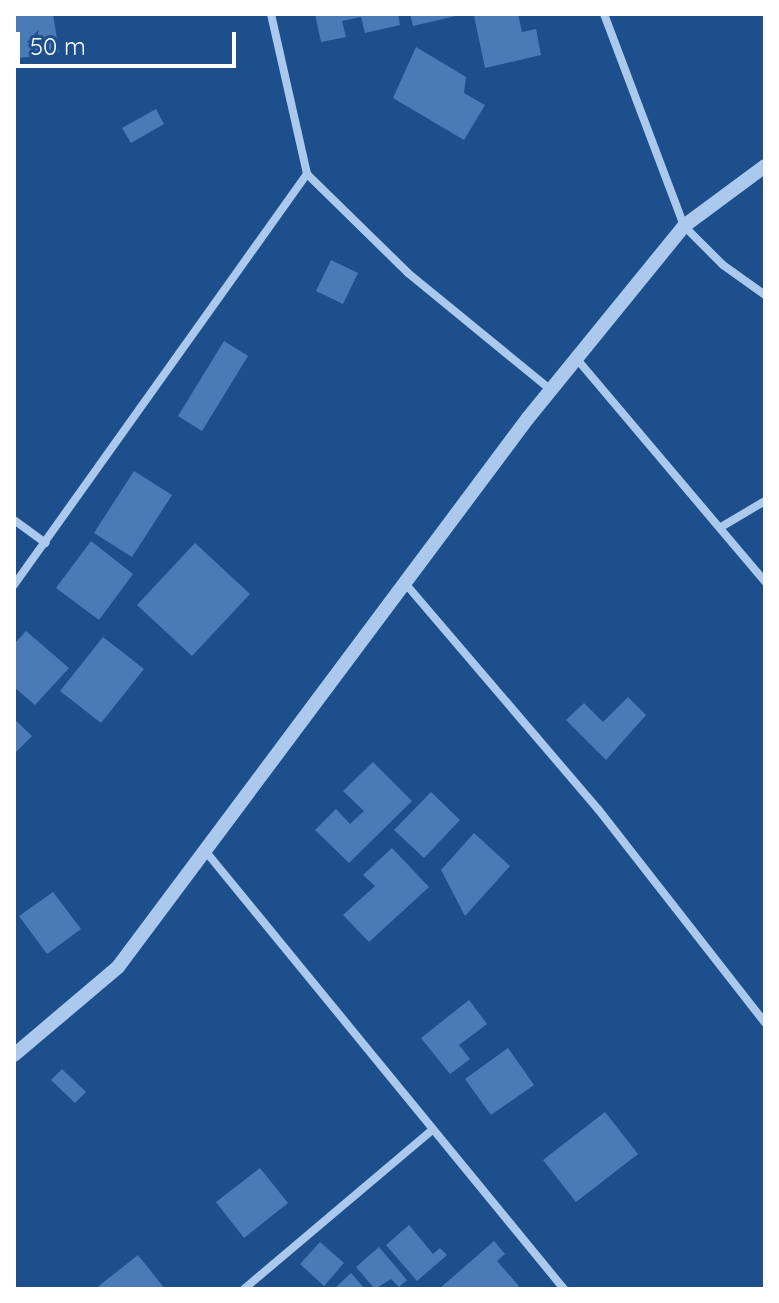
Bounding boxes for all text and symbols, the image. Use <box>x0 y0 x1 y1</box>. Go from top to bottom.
scale bar <box>20 16 240 66</box>
text: 50 m <box>30 31 86 61</box>

